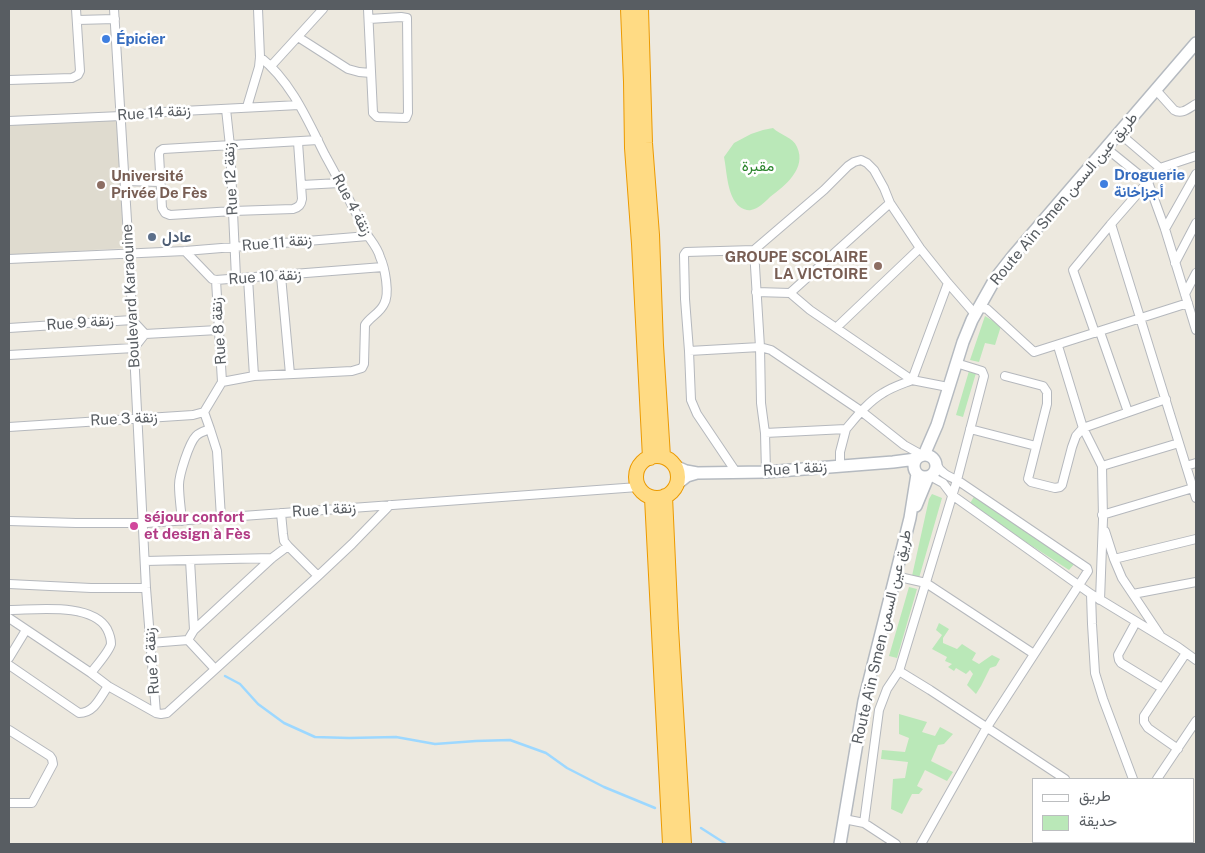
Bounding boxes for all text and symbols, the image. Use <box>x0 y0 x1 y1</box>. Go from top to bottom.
place label: Épicier <box>116 30 166 48</box>
marker: Épicier <box>100 33 112 45</box>
street label: Rue 14 زنقة <box>117 101 191 125</box>
street label: Route Aïn Smen طريق عين السمن <box>986 109 1142 289</box>
street label: Rue 12 زنقة <box>220 142 242 216</box>
park label: مقبرة <box>742 157 774 175</box>
place label: Droguerie أجزاخانة <box>1114 166 1185 201</box>
place label: Université Privée De Fès <box>111 167 207 202</box>
street label: Rue 4 زنقة <box>328 171 376 239</box>
marker: Droguerie أجزاخانة <box>1098 178 1110 190</box>
marker: Université Privée De Fès <box>95 179 107 191</box>
street label: Boulevard Karaouine <box>118 223 144 369</box>
place label: عادل <box>162 228 192 246</box>
marker: عادل <box>146 231 158 243</box>
street label: Rue 11 زنقة <box>241 231 313 255</box>
place label: GROUPE SCOLAIRE LA VICTOIRE <box>725 248 868 283</box>
marker: GROUPE SCOLAIRE LA VICTOIRE <box>872 260 884 272</box>
street label: Rue 10 زنقة <box>228 265 302 289</box>
street label: Rue 8 زنقة <box>208 297 230 365</box>
street label: Rue 9 زنقة <box>46 312 114 334</box>
street label: Rue 3 زنقة <box>90 408 158 430</box>
street label: Rue 1 زنقة <box>762 458 828 480</box>
street label: Rue 1 زنقة <box>291 499 357 521</box>
place label: séjour confort et design à Fès <box>144 508 251 543</box>
marker: séjour confort et design à Fès <box>128 520 140 532</box>
street label: Route Aïn Smen طريق عين السمن <box>849 528 915 746</box>
street label: Rue 2 زنقة <box>141 627 163 695</box>
legend <box>1032 778 1195 843</box>
text: طريق <box>1079 787 1111 804</box>
text: حديقة <box>1079 812 1117 829</box>

